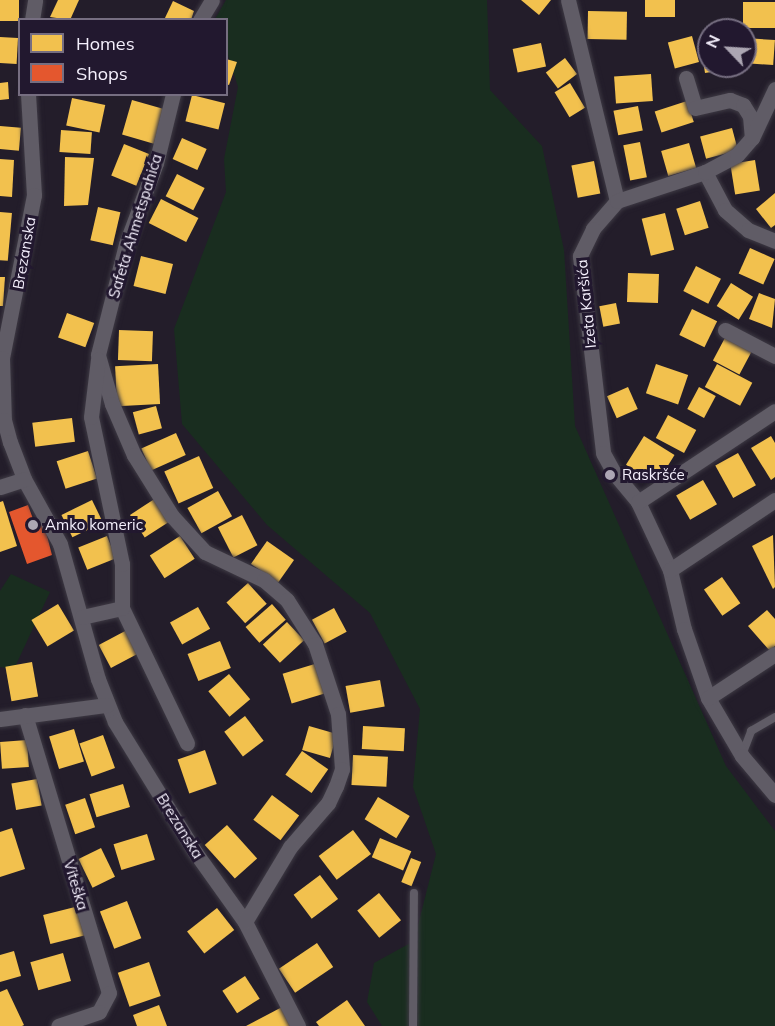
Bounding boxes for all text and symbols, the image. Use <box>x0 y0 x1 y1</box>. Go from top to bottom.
legend <box>18 18 228 96</box>
north arrow <box>697 18 757 78</box>
text: Homes <box>76 32 135 55</box>
text: N <box>701 32 724 51</box>
text: Shops <box>76 62 128 85</box>
street label: Safeta Ahmetspahića <box>104 152 166 300</box>
street label: Brezanska <box>9 215 39 291</box>
street label: Izeta Karšića <box>572 259 600 349</box>
place label: Raskršće <box>622 466 685 484</box>
marker: Raskršće <box>603 468 617 482</box>
place label: Amko komeric <box>45 516 143 534</box>
marker: Amko komeric <box>26 518 40 532</box>
street label: Brezanska <box>153 790 207 862</box>
street label: Viteška <box>60 858 92 912</box>

